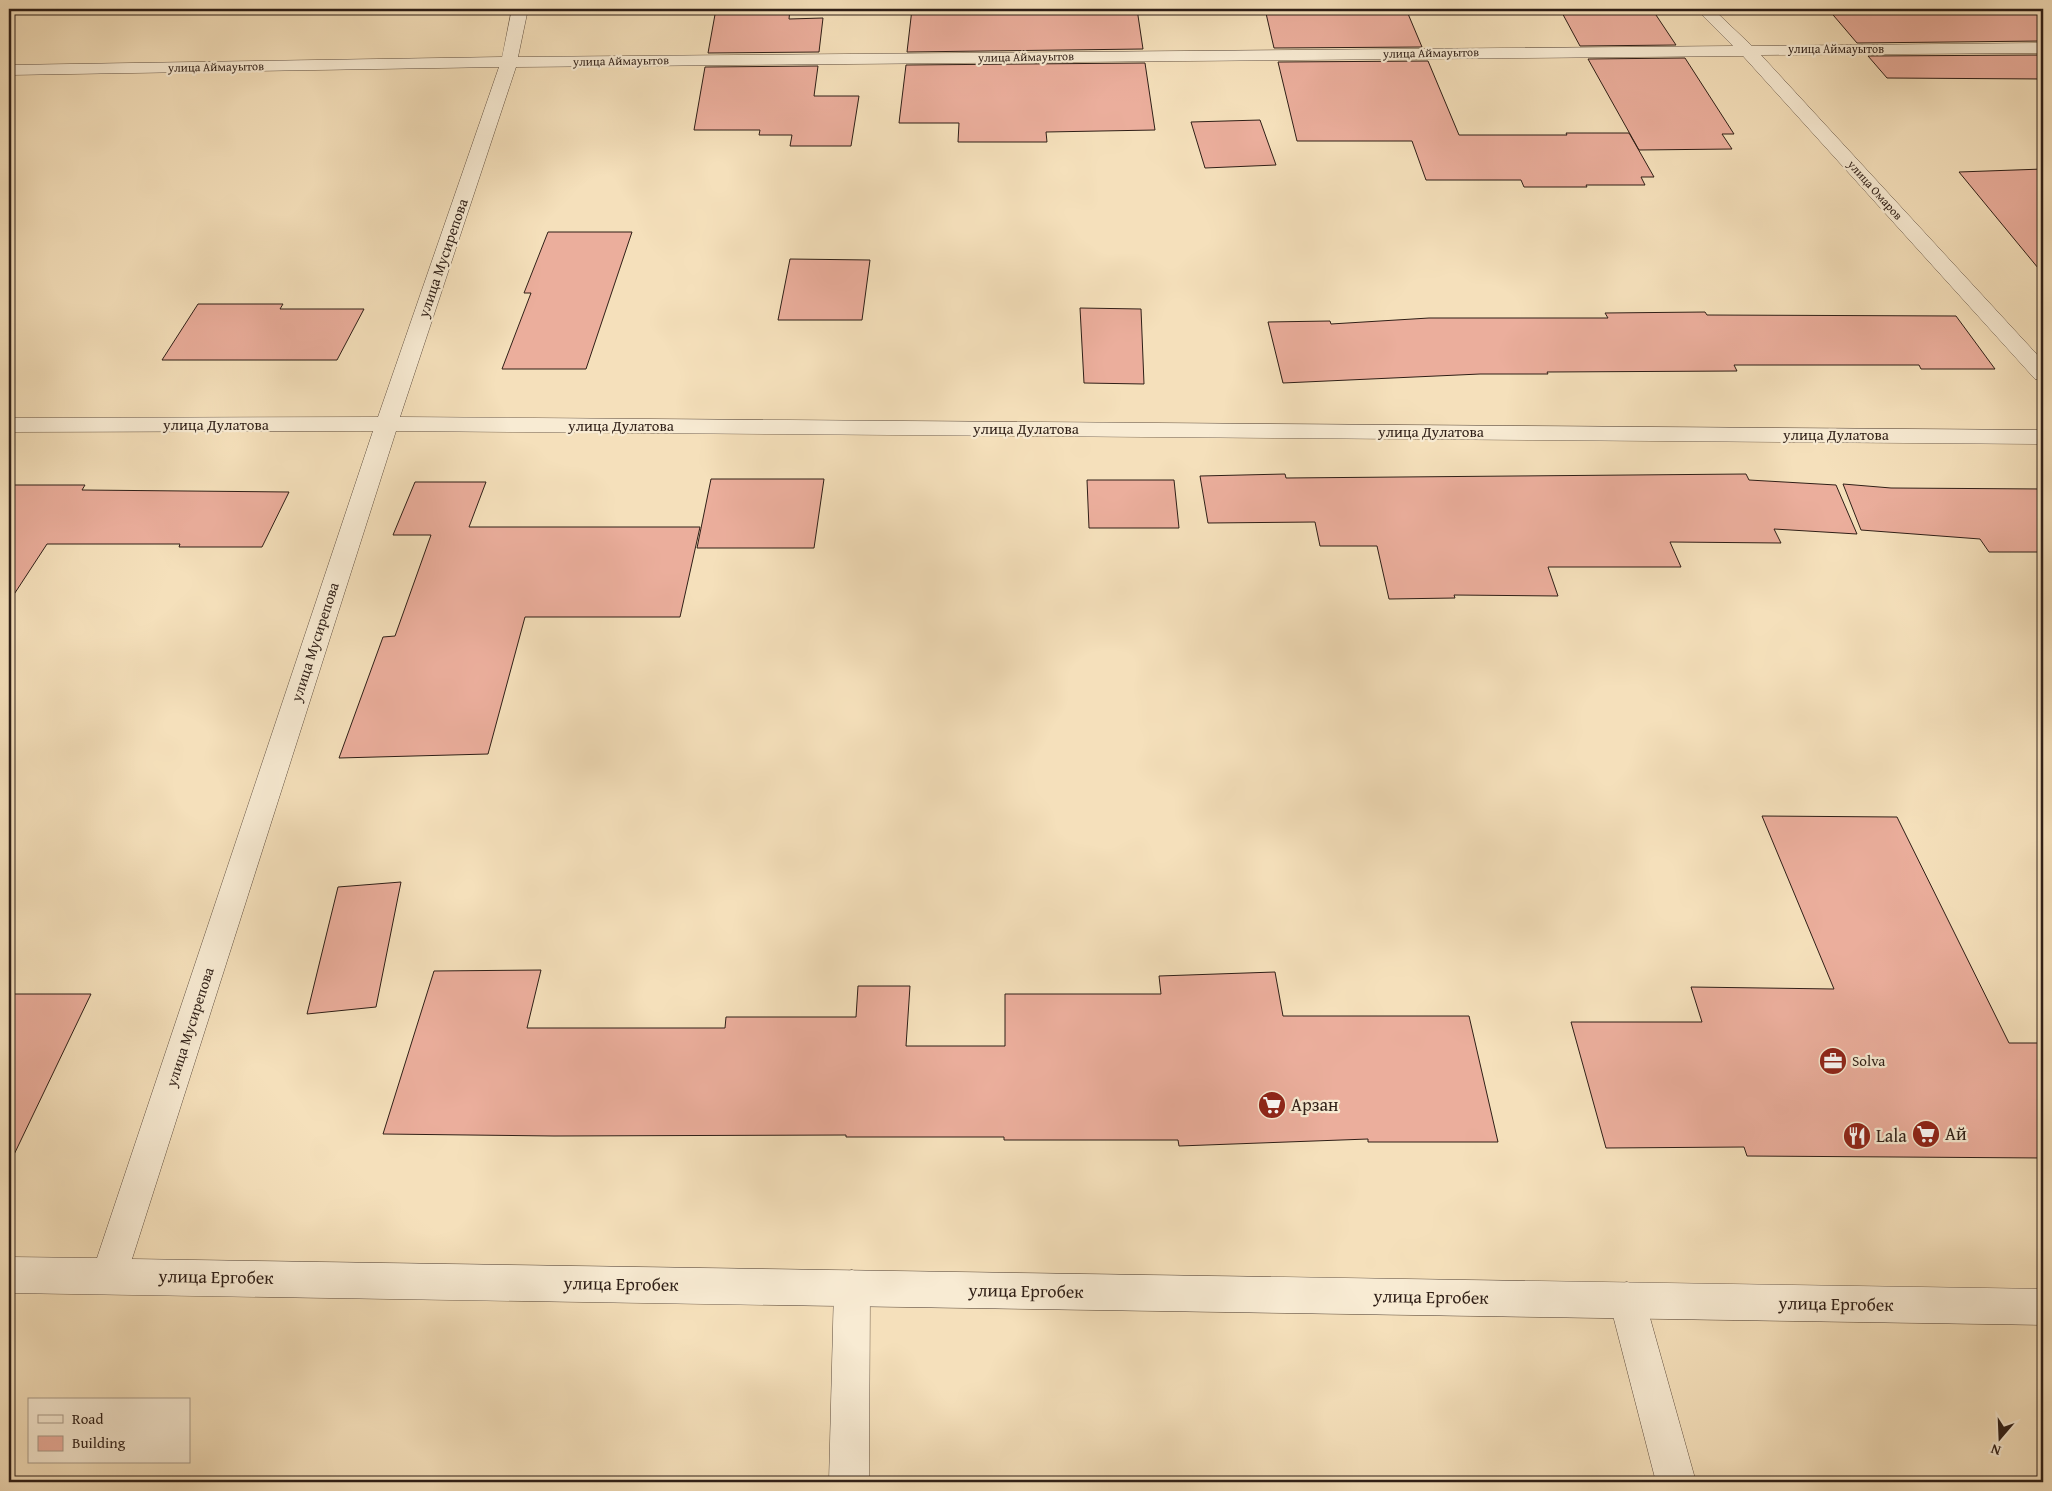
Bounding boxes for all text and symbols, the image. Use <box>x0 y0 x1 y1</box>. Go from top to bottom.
street label: улица Аймауытов <box>1787 40 1884 57</box>
street label: улица Аймауытов <box>1382 43 1479 62</box>
street label: улица Аймауытов <box>977 47 1074 66</box>
street label: улица Аймауытов <box>572 51 669 70</box>
street label: улица Аймауытов <box>167 57 264 76</box>
street label: улица Омаров <box>1843 155 1907 223</box>
street label: улица Мусирепова <box>412 195 473 321</box>
street label: улица Дулатова <box>162 414 270 435</box>
street label: улица Дулатова <box>567 415 675 436</box>
street label: улица Дулатова <box>972 418 1080 439</box>
street label: улица Дулатова <box>1377 421 1485 442</box>
street label: улица Дулатова <box>1782 424 1890 445</box>
street label: улица Мусирепова <box>285 579 344 705</box>
street label: улица Мусирепова <box>160 964 219 1090</box>
office icon: Solva <box>1818 1046 1848 1076</box>
place label: Solva <box>1852 1050 1885 1071</box>
supermarket icon: Арзан <box>1257 1090 1287 1120</box>
place label: Арзан <box>1291 1091 1338 1118</box>
supermarket icon: Ай <box>1911 1119 1941 1149</box>
place label: Ай <box>1945 1120 1967 1147</box>
restaurant icon: Lala <box>1842 1121 1872 1151</box>
place label: Lala <box>1876 1122 1907 1149</box>
street label: улица Ергобек <box>157 1262 274 1291</box>
street label: улица Ергобек <box>562 1269 679 1298</box>
street label: улица Ергобек <box>967 1276 1084 1305</box>
street label: улица Ергобек <box>1372 1282 1489 1311</box>
street label: улица Ергобек <box>1777 1289 1894 1318</box>
legend <box>28 1398 190 1464</box>
text: Road <box>72 1408 103 1429</box>
north arrow <box>1974 1414 2024 1464</box>
text: Building <box>72 1432 126 1453</box>
text: N <box>1987 1439 2003 1461</box>

